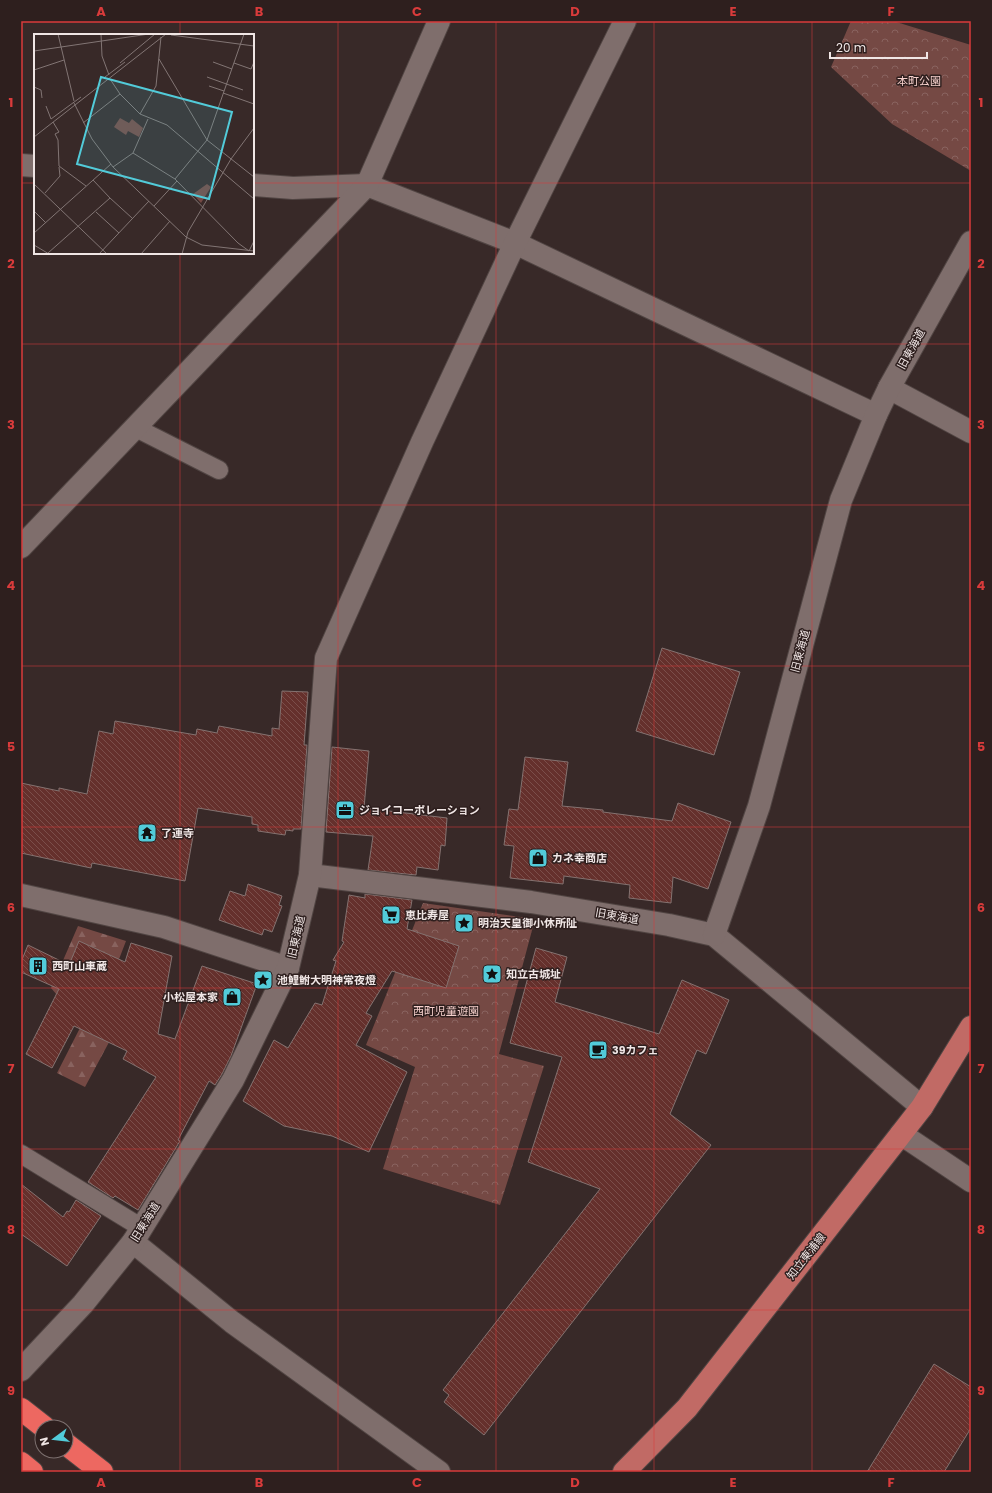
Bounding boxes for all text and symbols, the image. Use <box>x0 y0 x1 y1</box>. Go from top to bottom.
text: A <box>96 2 106 21</box>
text: B <box>255 2 264 21</box>
text: C <box>412 2 422 21</box>
text: D <box>570 2 580 21</box>
text: E <box>729 2 737 21</box>
text: F <box>887 2 895 21</box>
inset map <box>34 34 254 254</box>
scale bar <box>830 34 927 60</box>
text: 20 m <box>836 39 866 56</box>
park label: 本町公園 <box>897 73 941 89</box>
text: 1 <box>9 93 13 112</box>
text: 1 <box>979 93 983 112</box>
text: 2 <box>7 254 15 273</box>
text: 2 <box>977 254 985 273</box>
street label: 旧東海道 <box>893 326 929 372</box>
text: 3 <box>7 415 15 434</box>
text: 3 <box>977 415 985 434</box>
text: 4 <box>7 576 16 595</box>
text: 4 <box>977 576 986 595</box>
street label: 旧東海道 <box>787 628 813 674</box>
text: 5 <box>7 737 15 756</box>
text: 5 <box>977 737 985 756</box>
office icon: ジョイコーポレーション <box>334 799 356 821</box>
place label: ジョイコーポレーション <box>359 802 480 818</box>
temple icon: 了運寺 <box>136 822 158 844</box>
place label: 了運寺 <box>161 825 194 841</box>
shop icon: カネ幸商店 <box>527 847 549 869</box>
place label: カネ幸商店 <box>552 850 607 866</box>
text: 6 <box>7 898 15 917</box>
text: 6 <box>977 898 985 917</box>
supermarket icon: 恵比寿屋 <box>380 904 402 926</box>
street label: 旧東海道 <box>594 904 640 928</box>
place label: 恵比寿屋 <box>405 907 449 923</box>
place icon: 明治天皇御小休所阯 <box>453 912 475 934</box>
street label: 旧東海道 <box>283 914 309 960</box>
place label: 明治天皇御小休所阯 <box>478 915 577 931</box>
building icon: 西町山車蔵 <box>27 955 49 977</box>
place label: 西町山車蔵 <box>52 958 107 974</box>
place icon: 知立古城址 <box>481 963 503 985</box>
place label: 知立古城址 <box>506 966 561 982</box>
place icon: 池鯉鮒大明神常夜燈 <box>252 969 274 991</box>
place label: 池鯉鮒大明神常夜燈 <box>277 972 376 988</box>
shop icon: 小松屋本家 <box>221 986 243 1008</box>
place label: 小松屋本家 <box>163 989 218 1005</box>
park label: 西町児童遊園 <box>413 1003 479 1019</box>
cafe icon: 39カフェ <box>587 1039 609 1061</box>
place label: 39カフェ <box>612 1042 658 1058</box>
text: 7 <box>8 1059 15 1078</box>
text: 7 <box>978 1059 985 1078</box>
street label: 旧東海道 <box>127 1199 163 1245</box>
text: 8 <box>7 1220 15 1239</box>
text: 8 <box>977 1220 985 1239</box>
street label: 知立東浦線 <box>783 1229 829 1283</box>
text: 9 <box>7 1381 15 1400</box>
text: 9 <box>977 1381 985 1400</box>
north arrow <box>34 1419 74 1459</box>
text: N <box>36 1436 53 1448</box>
text: A <box>96 1473 106 1492</box>
text: B <box>255 1473 264 1492</box>
text: C <box>412 1473 422 1492</box>
text: D <box>570 1473 580 1492</box>
text: E <box>729 1473 737 1492</box>
text: F <box>887 1473 895 1492</box>

